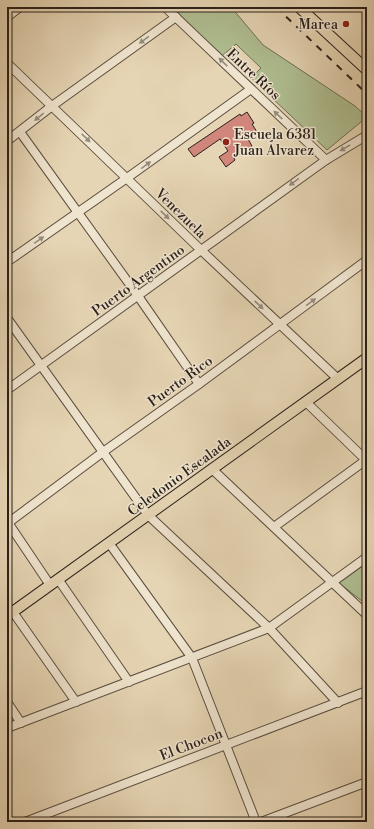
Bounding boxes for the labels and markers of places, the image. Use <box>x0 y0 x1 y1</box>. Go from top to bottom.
place label: Marea <box>298 16 339 34</box>
marker: Marea <box>341 19 351 29</box>
place label: Escuela 6381 Juan Álvarez <box>233 126 317 160</box>
marker: Escuela 6381 Juan Álvarez <box>221 137 231 147</box>

